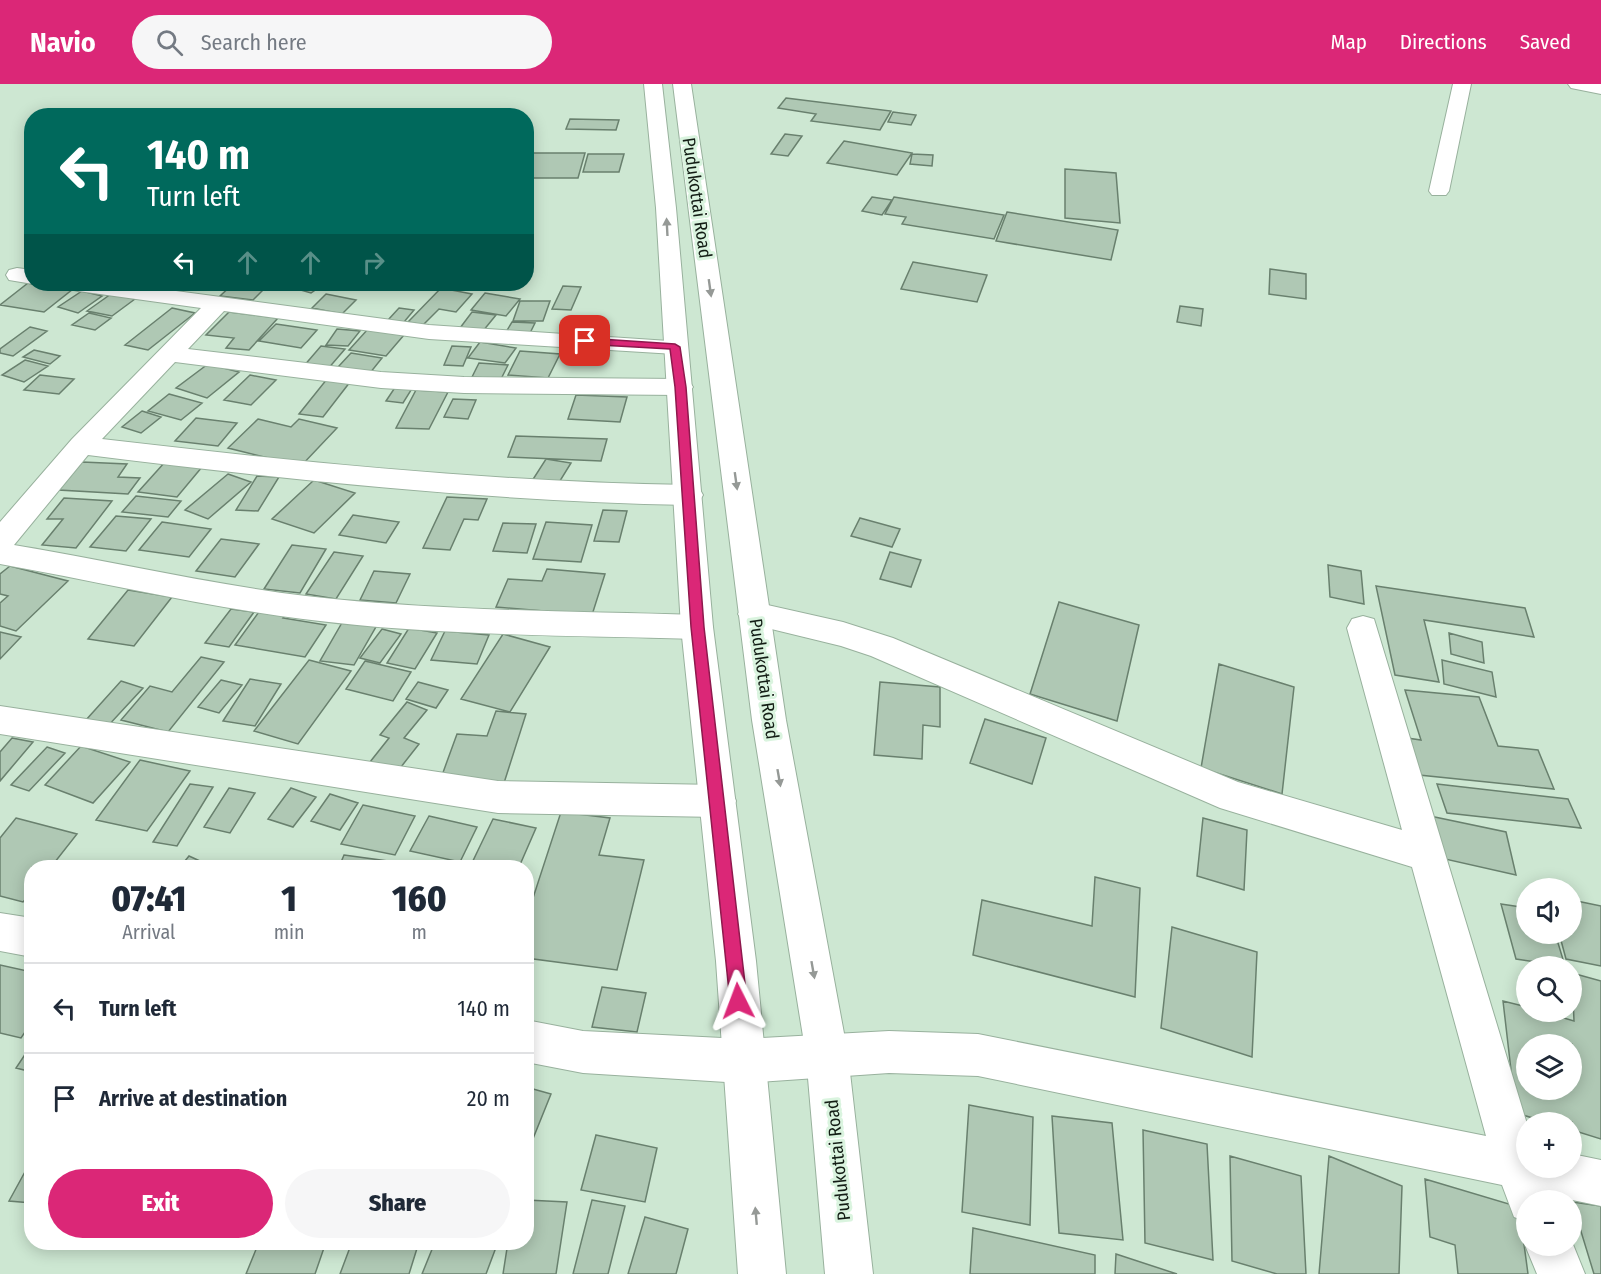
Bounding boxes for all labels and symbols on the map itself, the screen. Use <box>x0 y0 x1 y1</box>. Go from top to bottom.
street label: Pudukottai Road <box>678 136 716 260</box>
one-way arrow <box>663 218 672 237</box>
one-way arrow <box>705 278 714 297</box>
pin <box>559 315 610 366</box>
one-way arrow <box>731 471 741 490</box>
street label: Pudukottai Road <box>745 617 783 741</box>
one-way arrow <box>775 768 784 787</box>
one-way arrow <box>809 960 818 979</box>
position arrow <box>706 969 770 1033</box>
street label: Pudukottai Road <box>821 1098 855 1222</box>
one-way arrow <box>751 1206 761 1225</box>

